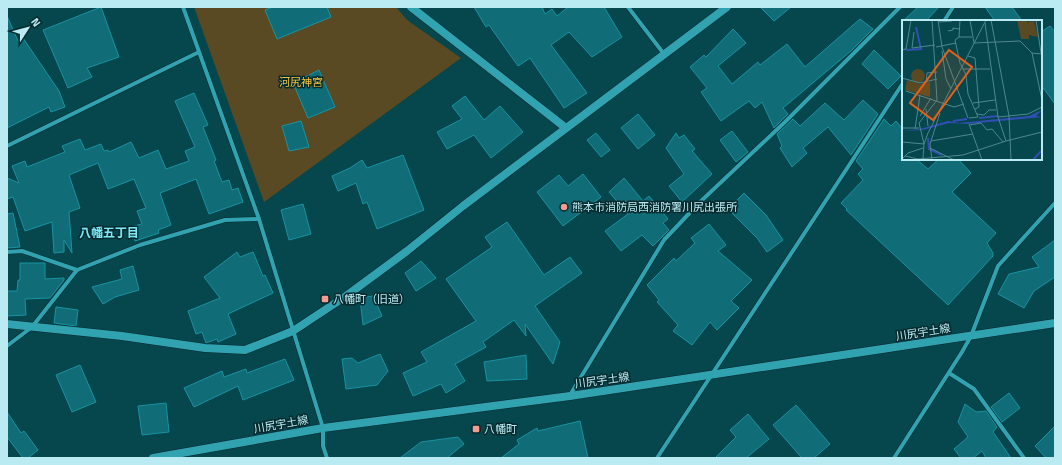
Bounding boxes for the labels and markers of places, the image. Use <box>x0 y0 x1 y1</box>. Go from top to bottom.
place label: 熊本市消防局西消防署川尻出張所 <box>572 199 738 215</box>
marker: 熊本市消防局西消防署川尻出張所 <box>559 202 569 212</box>
place label: 八幡町（旧道） <box>333 291 410 307</box>
marker: 八幡町（旧道） <box>320 294 330 304</box>
place label: 八幡町 <box>484 421 517 437</box>
marker: 八幡町 <box>471 424 481 434</box>

